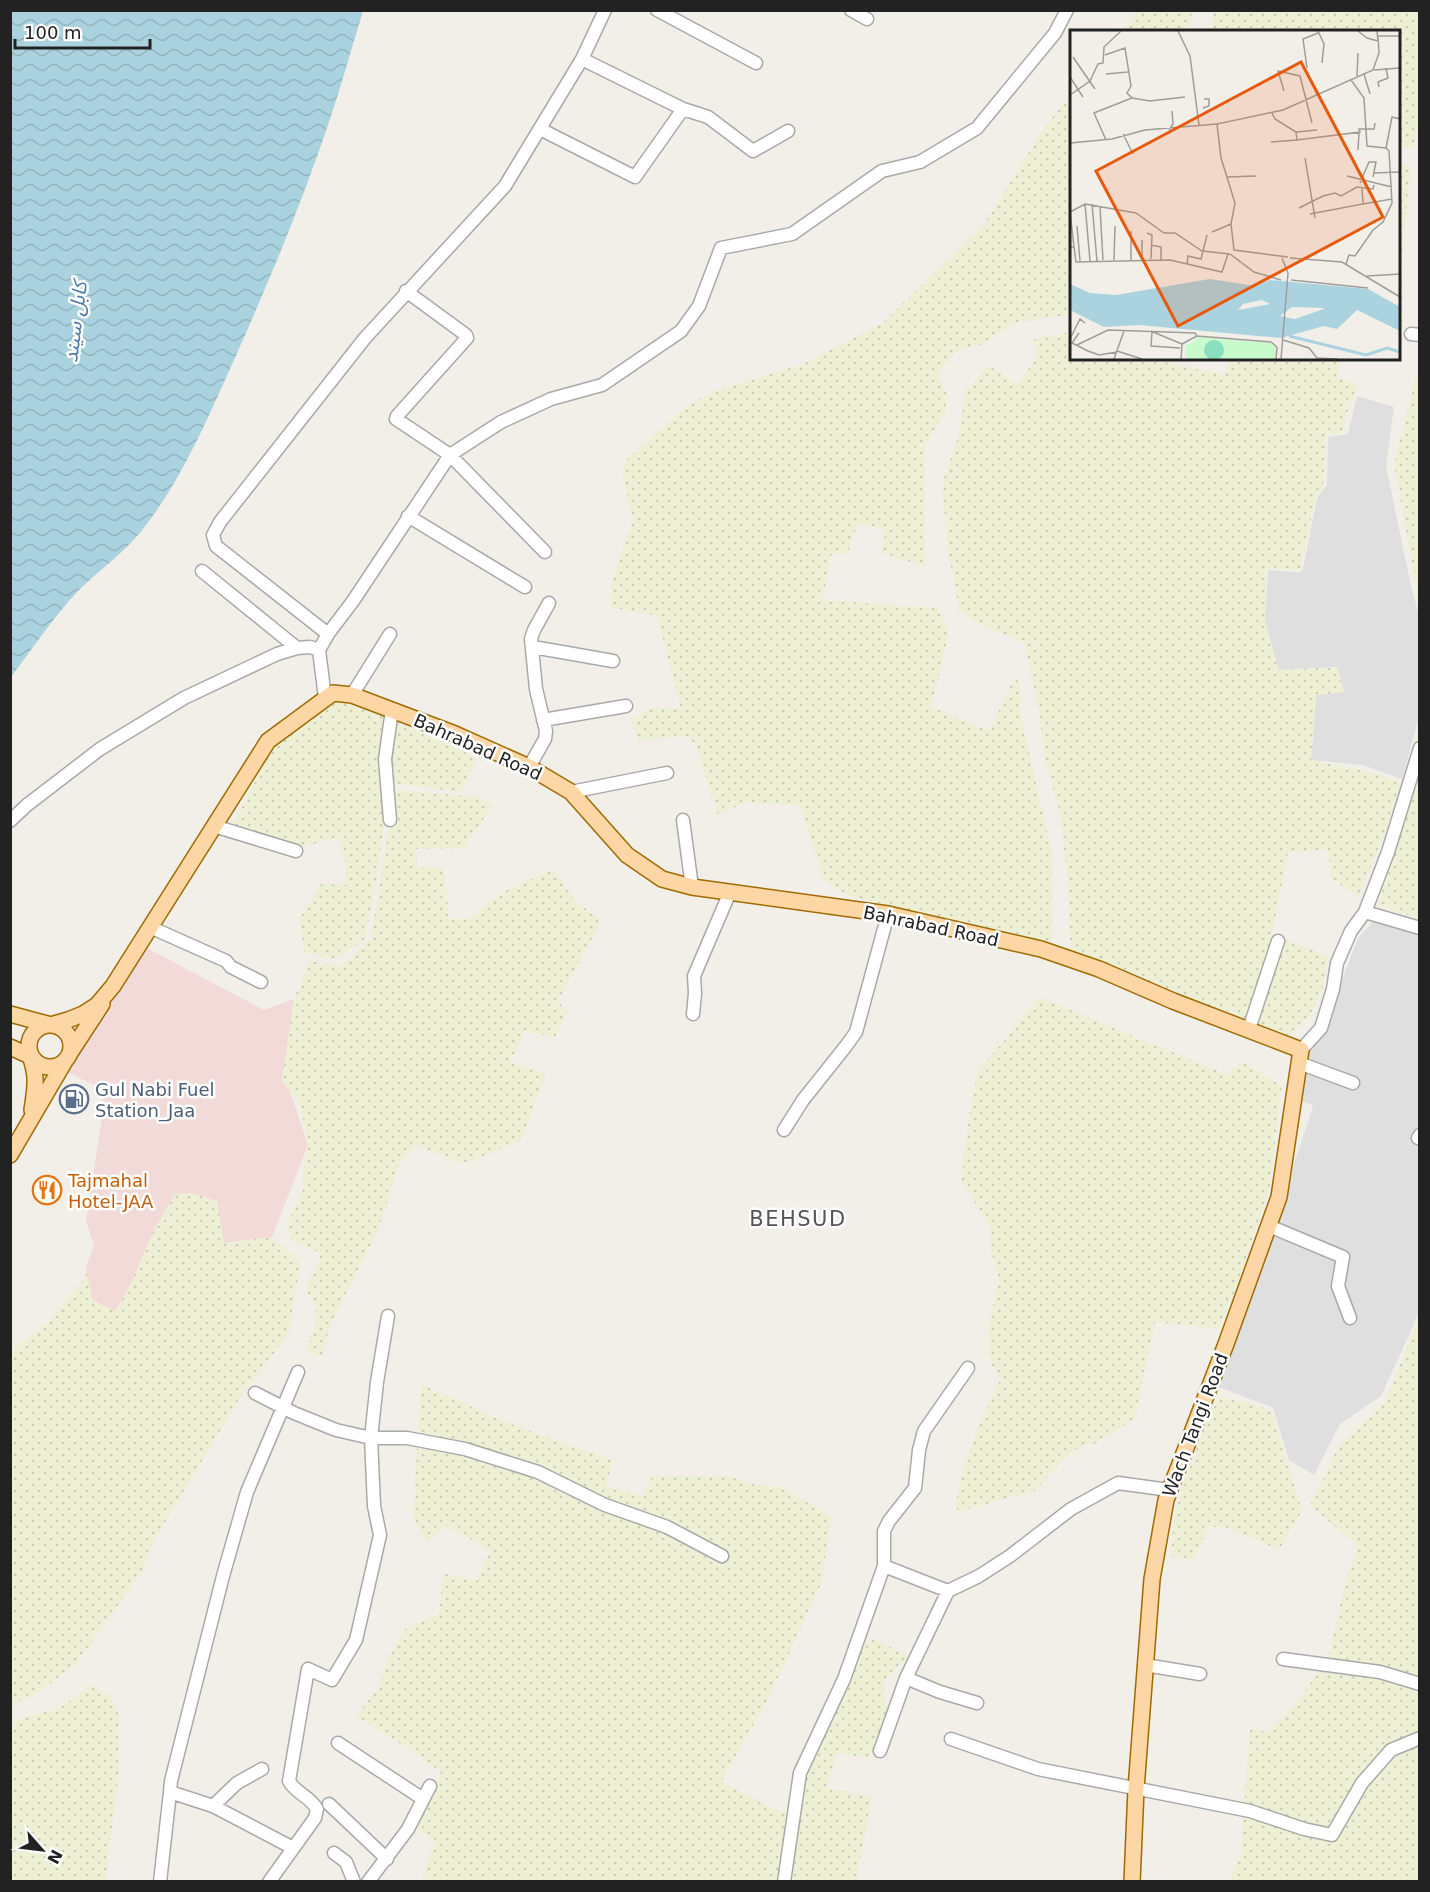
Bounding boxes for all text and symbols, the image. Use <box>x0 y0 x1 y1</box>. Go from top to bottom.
scale bar <box>15 12 150 50</box>
text: 100 m <box>24 22 82 43</box>
inset map <box>1070 30 1400 360</box>
water label: کابل سيند <box>58 277 92 364</box>
street label: Bahrabad Road <box>411 709 545 785</box>
street label: Bahrabad Road <box>861 901 1001 951</box>
place label: Gul Nabi Fuel Station_Jaa <box>95 1079 215 1122</box>
fuel station icon: Gul Nabi Fuel Station_Jaa <box>58 1083 90 1115</box>
place label: Tajmahal Hotel-JAA <box>67 1170 154 1212</box>
restaurant icon: Tajmahal Hotel-JAA <box>31 1174 63 1206</box>
district label: BEHSUD <box>749 1207 847 1231</box>
street label: Wach Tangi Road <box>1158 1350 1232 1500</box>
north arrow <box>12 1820 72 1880</box>
text: N <box>43 1846 66 1867</box>

